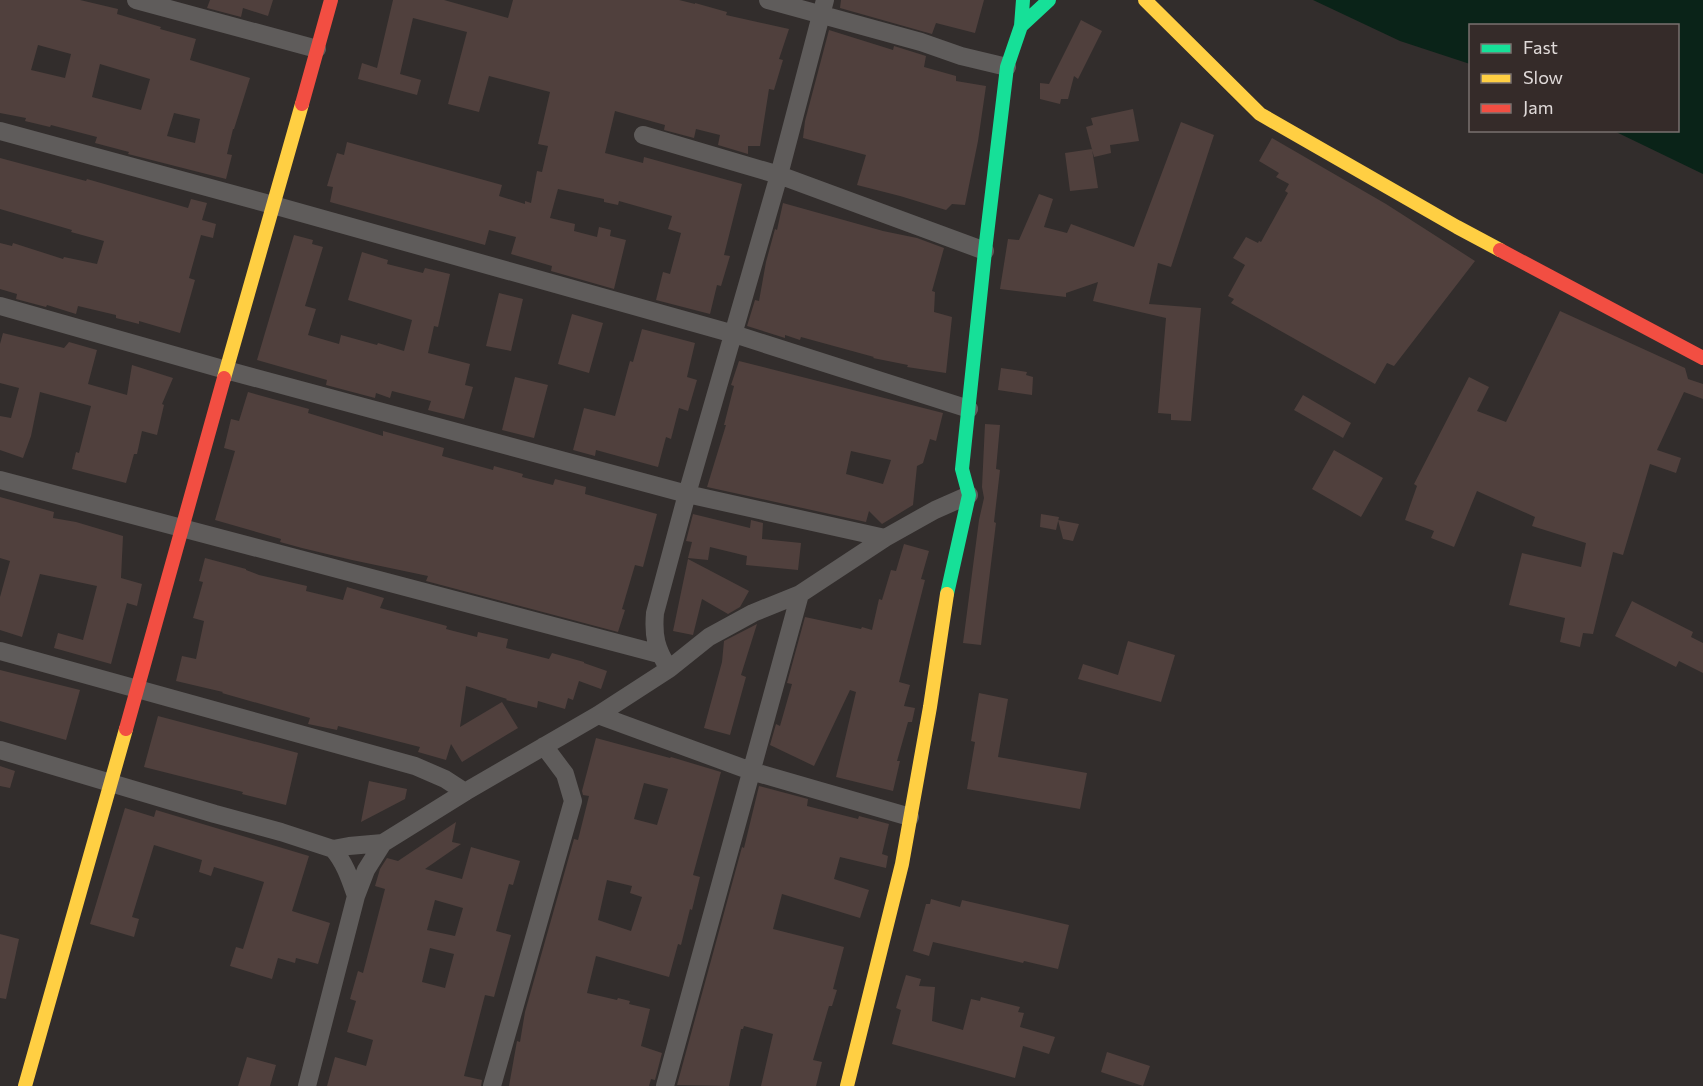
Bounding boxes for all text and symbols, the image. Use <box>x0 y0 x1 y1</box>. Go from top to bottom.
legend <box>1469 24 1679 132</box>
text: Fast <box>1523 36 1558 58</box>
text: Slow <box>1523 66 1563 88</box>
text: Jam <box>1523 96 1553 118</box>

